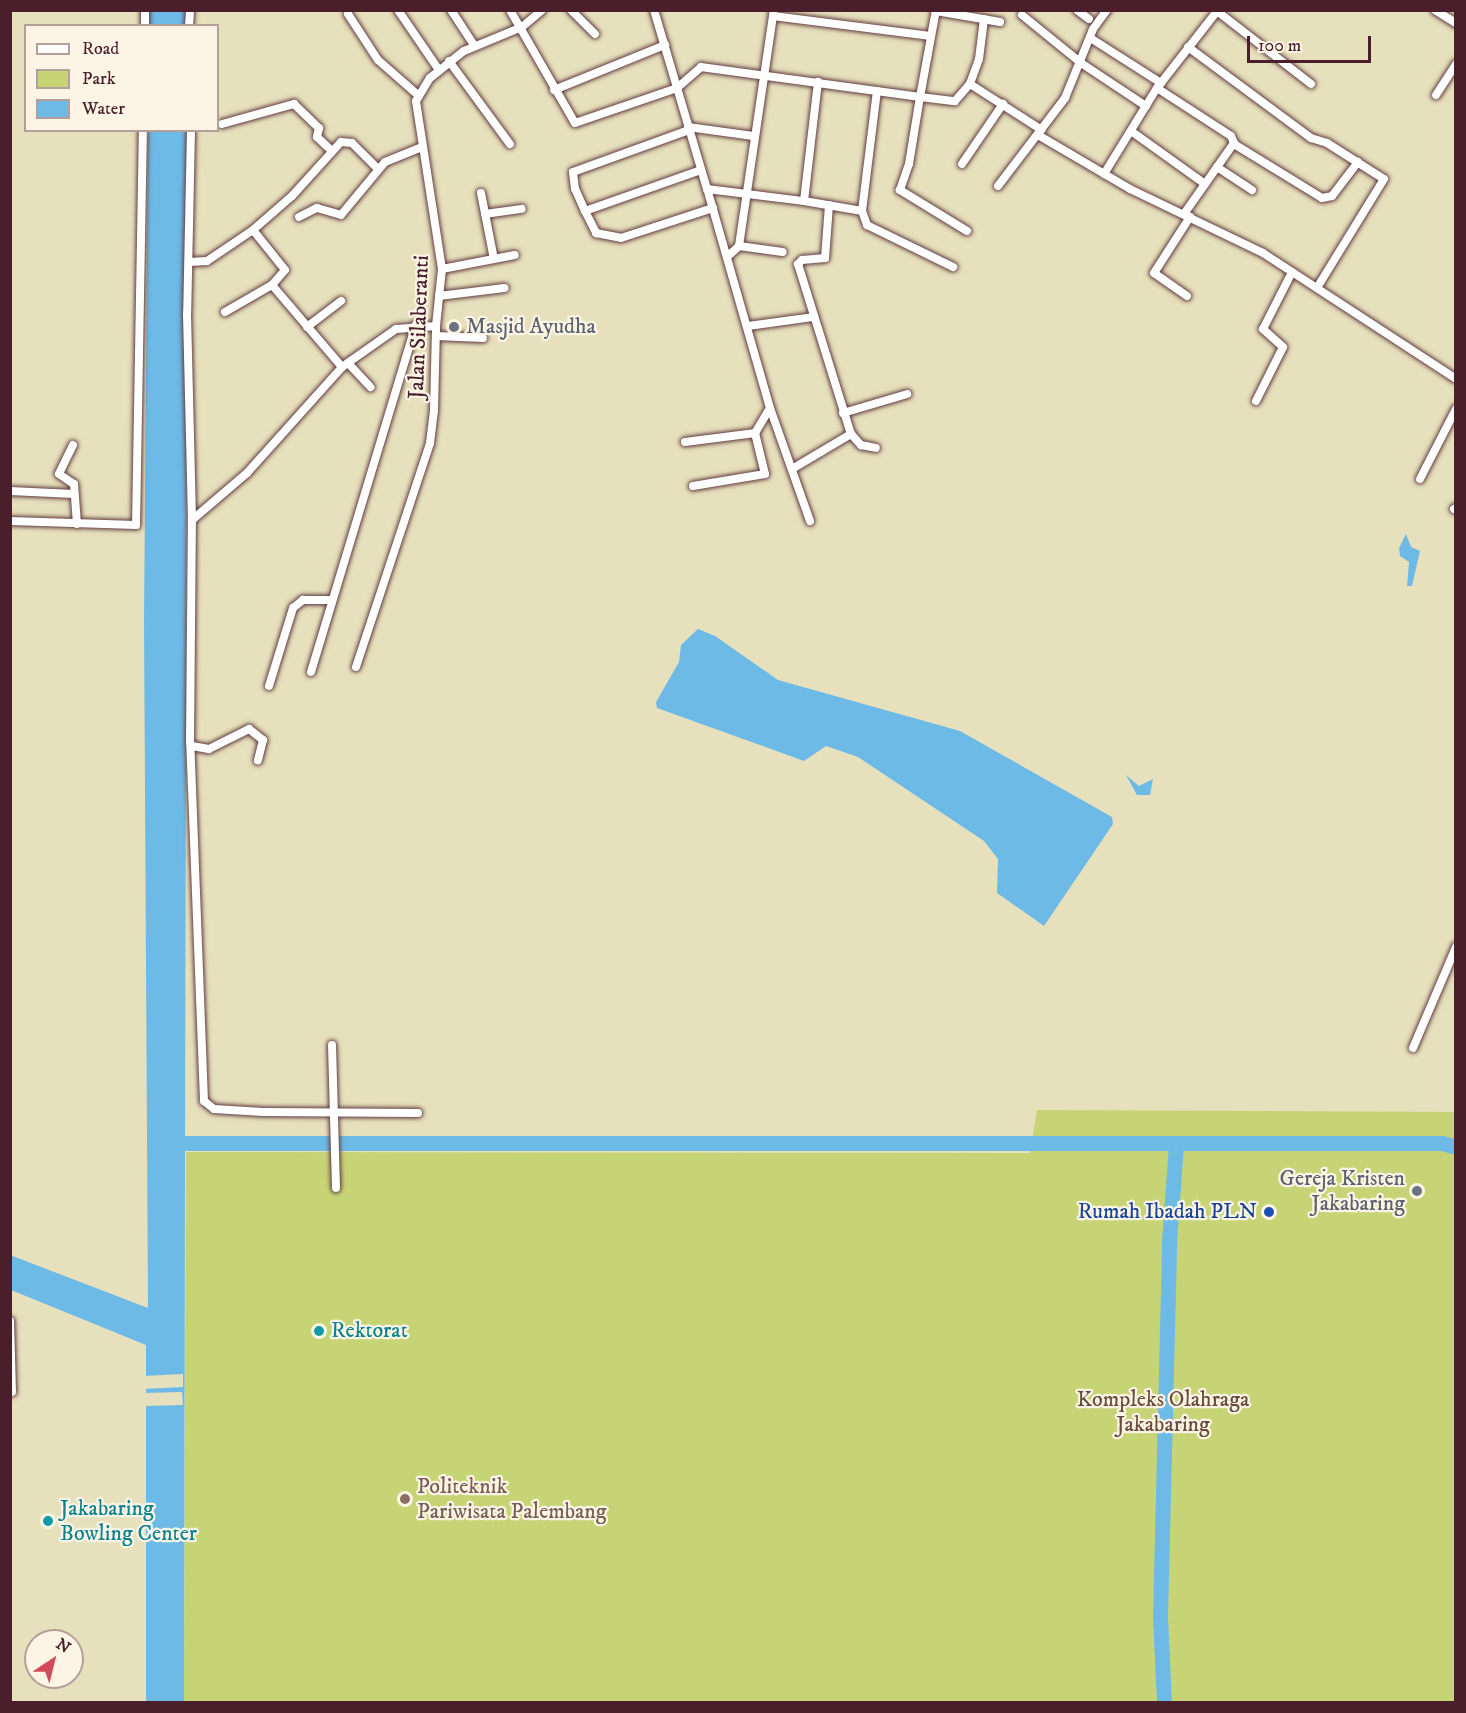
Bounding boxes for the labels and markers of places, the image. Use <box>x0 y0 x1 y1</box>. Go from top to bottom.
place label: Masjid Ayudha <box>466 314 596 340</box>
marker: Masjid Ayudha <box>447 320 461 334</box>
place label: Gereja Kristen Jakabaring <box>1280 1165 1405 1216</box>
marker: Gereja Kristen Jakabaring <box>1410 1184 1424 1198</box>
place label: Rumah Ibadah PLN <box>1078 1199 1257 1225</box>
marker: Rumah Ibadah PLN <box>1262 1205 1276 1219</box>
place label: Rektorat <box>331 1318 408 1344</box>
marker: Rektorat <box>312 1324 326 1338</box>
place label: Politeknik Pariwisata Palembang <box>417 1473 607 1524</box>
marker: Politeknik Pariwisata Palembang <box>398 1492 412 1506</box>
place label: Jakabaring Bowling Center <box>60 1495 197 1546</box>
marker: Jakabaring Bowling Center <box>41 1514 55 1528</box>

